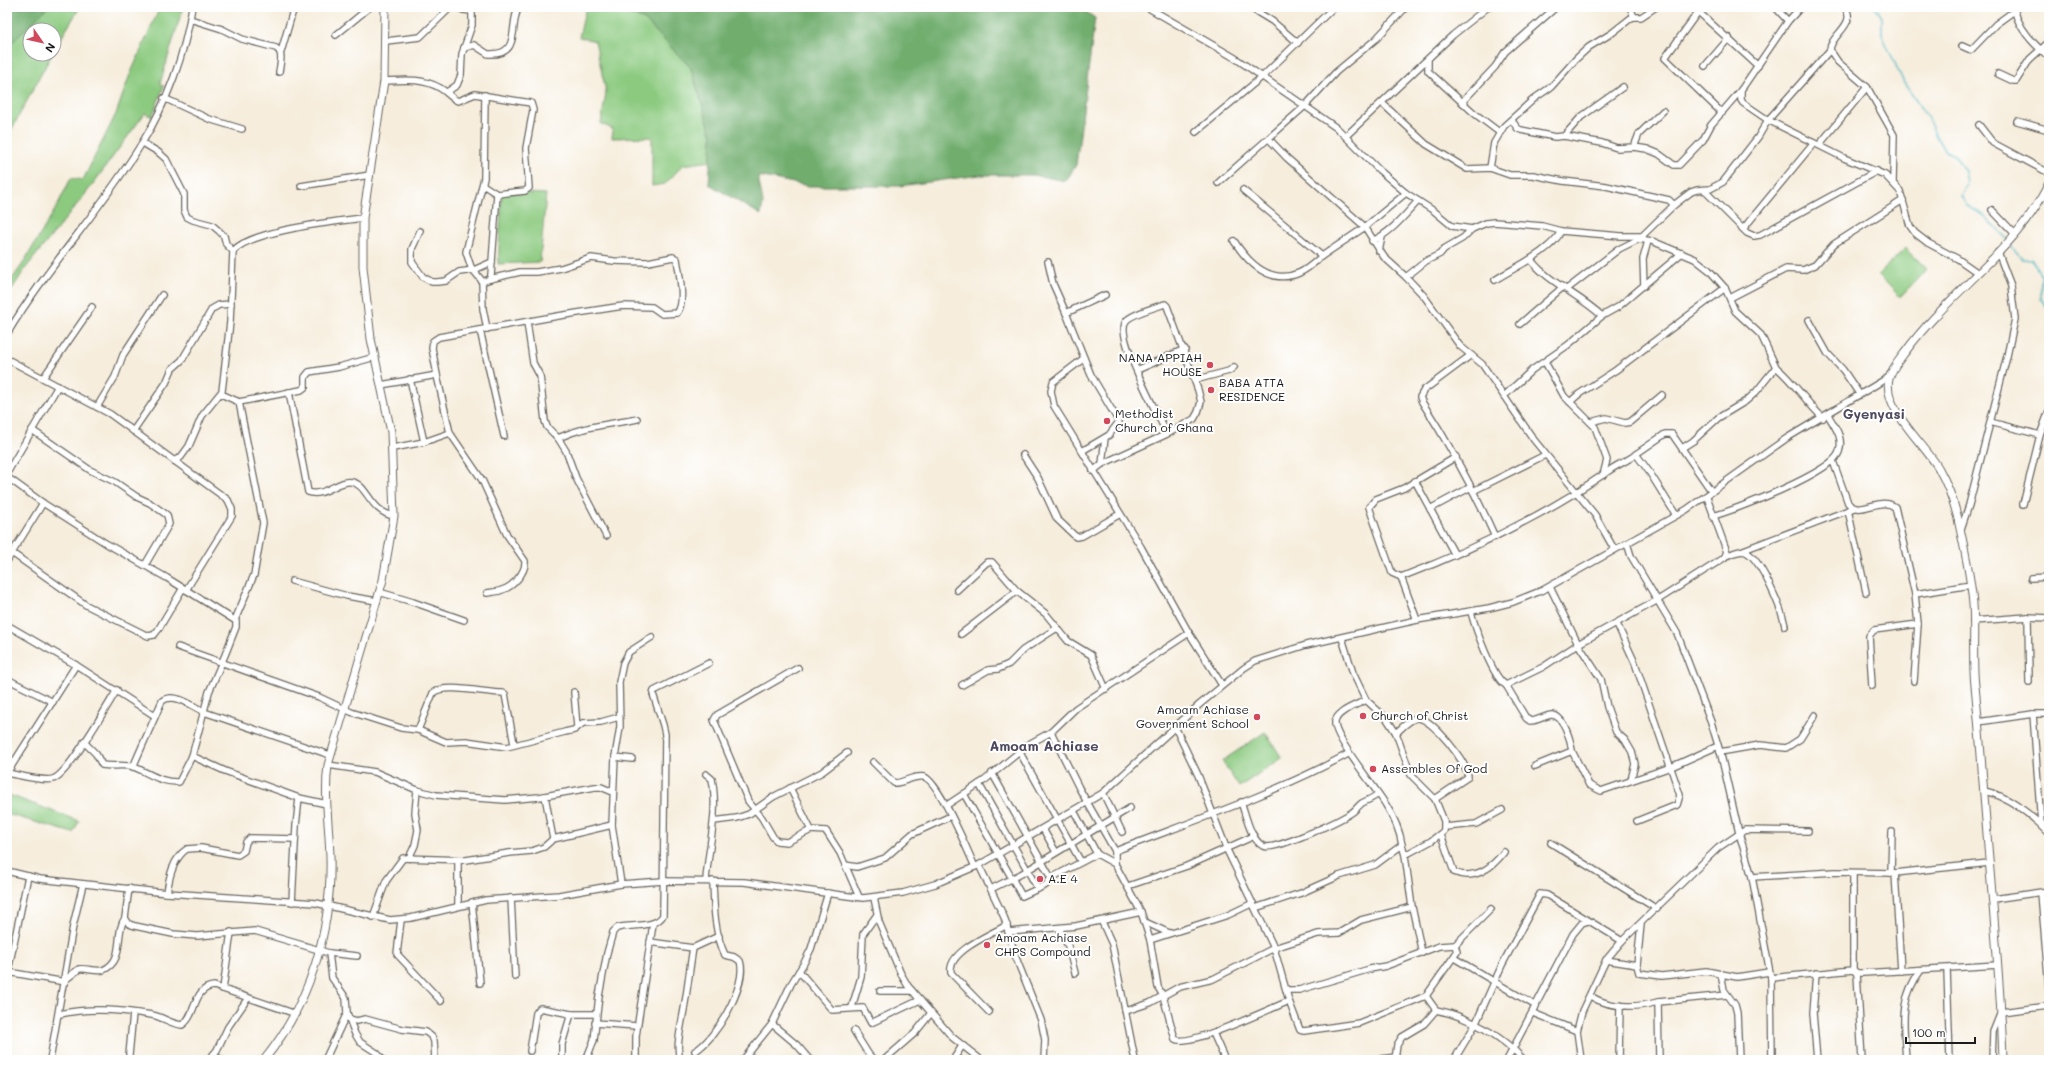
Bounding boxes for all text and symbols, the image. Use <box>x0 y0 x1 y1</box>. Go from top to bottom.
north arrow <box>22 22 62 62</box>
text: N <box>42 40 59 56</box>
place label: NANA APPIAH HOUSE <box>1119 349 1202 379</box>
marker: NANA APPIAH HOUSE <box>1205 360 1215 370</box>
place label: BABA ATTA RESIDENCE <box>1219 374 1285 404</box>
marker: BABA ATTA RESIDENCE <box>1206 385 1216 395</box>
district label: Gyenyasi <box>1843 404 1905 423</box>
place label: Methodist Church of Ghana <box>1115 405 1213 435</box>
marker: Methodist Church of Ghana <box>1102 416 1112 426</box>
place label: Amoam Achiase Government School <box>1136 701 1249 731</box>
place label: Church of Christ <box>1371 707 1468 723</box>
marker: Church of Christ <box>1358 711 1368 721</box>
marker: Amoam Achiase Government School <box>1252 712 1262 722</box>
district label: Amoam Achiase <box>989 736 1099 755</box>
place label: Assembles Of God <box>1381 760 1488 776</box>
marker: Assembles Of God <box>1368 764 1378 774</box>
place label: A.E 4 <box>1048 870 1078 886</box>
marker: A.E 4 <box>1035 874 1045 884</box>
place label: Amoam Achiase CHPS Compound <box>995 929 1091 959</box>
marker: Amoam Achiase CHPS Compound <box>982 940 992 950</box>
scale bar <box>1906 1019 1975 1045</box>
text: 100 m <box>1912 1024 1946 1040</box>

